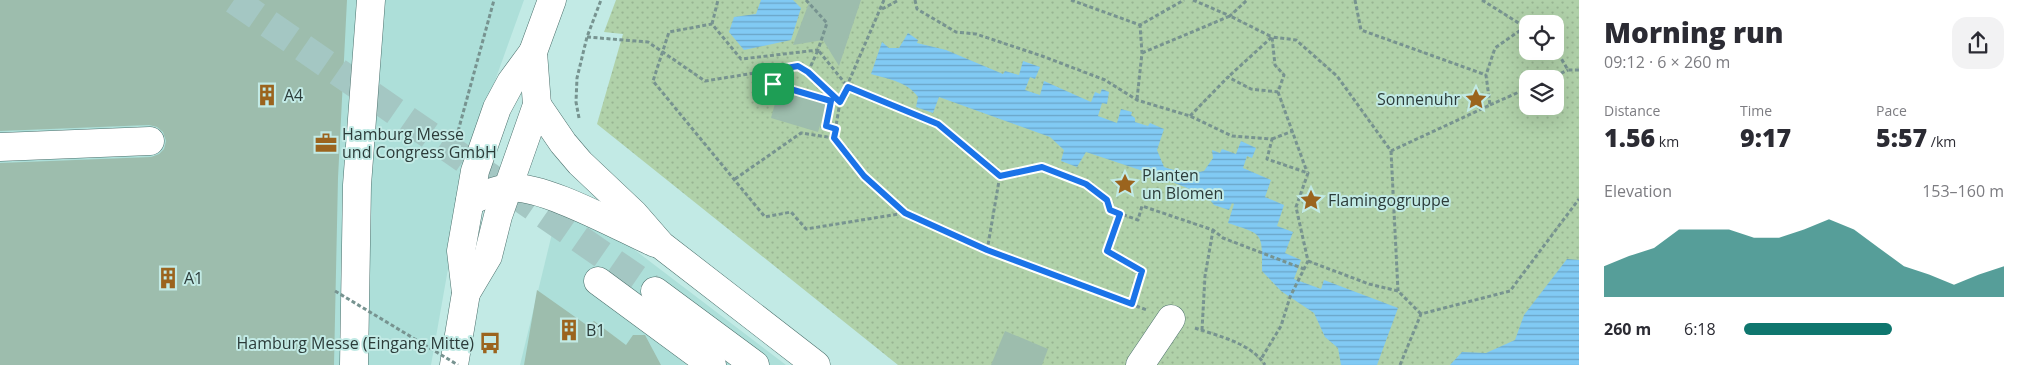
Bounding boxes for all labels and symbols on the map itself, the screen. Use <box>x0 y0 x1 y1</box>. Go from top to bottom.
pin <box>752 63 794 105</box>
building icon: A4 <box>254 82 280 108</box>
place label: A4 <box>284 84 303 106</box>
place icon: Sonnenuhr <box>1463 86 1489 112</box>
place label: Sonnenuhr <box>1377 88 1460 110</box>
place label: Hamburg Messe und Congress GmbH <box>342 123 497 163</box>
office icon: Hamburg Messe und Congress GmbH <box>313 130 339 156</box>
place label: Planten un Blomen <box>1142 164 1223 204</box>
place icon: Planten un Blomen <box>1112 171 1138 197</box>
place icon: Flamingogruppe <box>1298 187 1324 213</box>
place label: Flamingogruppe <box>1328 189 1450 211</box>
building icon: A1 <box>155 265 181 291</box>
place label: A1 <box>184 267 203 289</box>
building icon: B1 <box>556 317 582 343</box>
place label: B1 <box>586 319 605 341</box>
bus stop icon: Hamburg Messe (Eingang Mitte) <box>477 330 503 356</box>
place label: Hamburg Messe (Eingang Mitte) <box>237 332 474 354</box>

